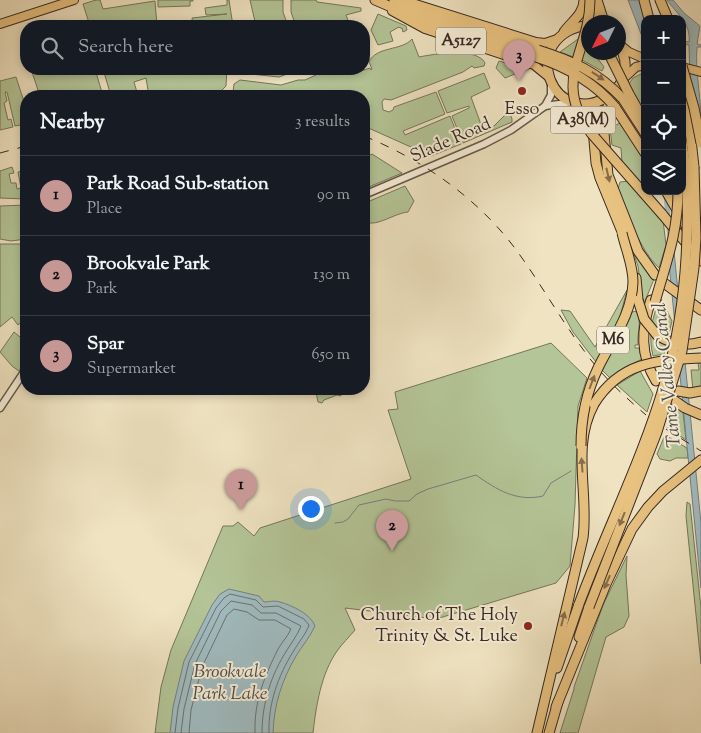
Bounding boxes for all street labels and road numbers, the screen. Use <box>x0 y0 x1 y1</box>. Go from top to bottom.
road number: A5127 <box>436 27 486 54</box>
road number: A38(M) <box>550 106 616 134</box>
street label: Slade Road <box>406 112 496 170</box>
road number: M6 <box>597 326 629 354</box>

